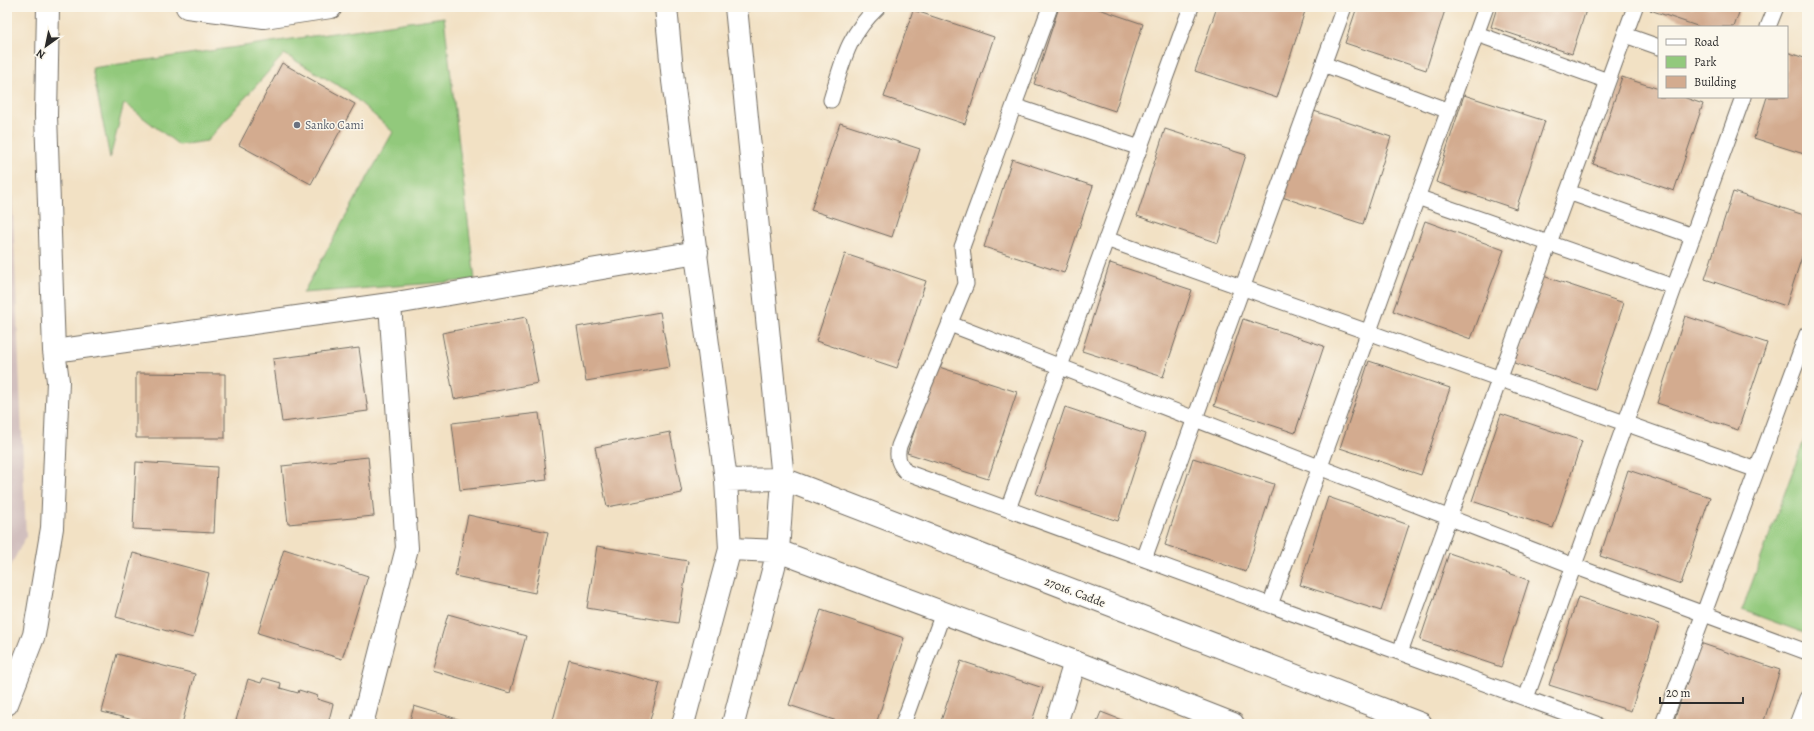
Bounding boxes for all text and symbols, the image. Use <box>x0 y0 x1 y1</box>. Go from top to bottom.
north arrow <box>26 26 66 66</box>
legend <box>1658 26 1788 98</box>
text: Road <box>1694 34 1720 50</box>
text: N <box>33 45 48 62</box>
text: Park <box>1694 54 1717 70</box>
text: Building <box>1694 74 1736 90</box>
place label: Sanko Cami <box>305 117 364 133</box>
marker: Sanko Cami <box>292 120 302 130</box>
street label: 27016. Cadde <box>1042 573 1108 611</box>
scale bar <box>1660 679 1743 705</box>
text: 20 m <box>1666 685 1690 701</box>

